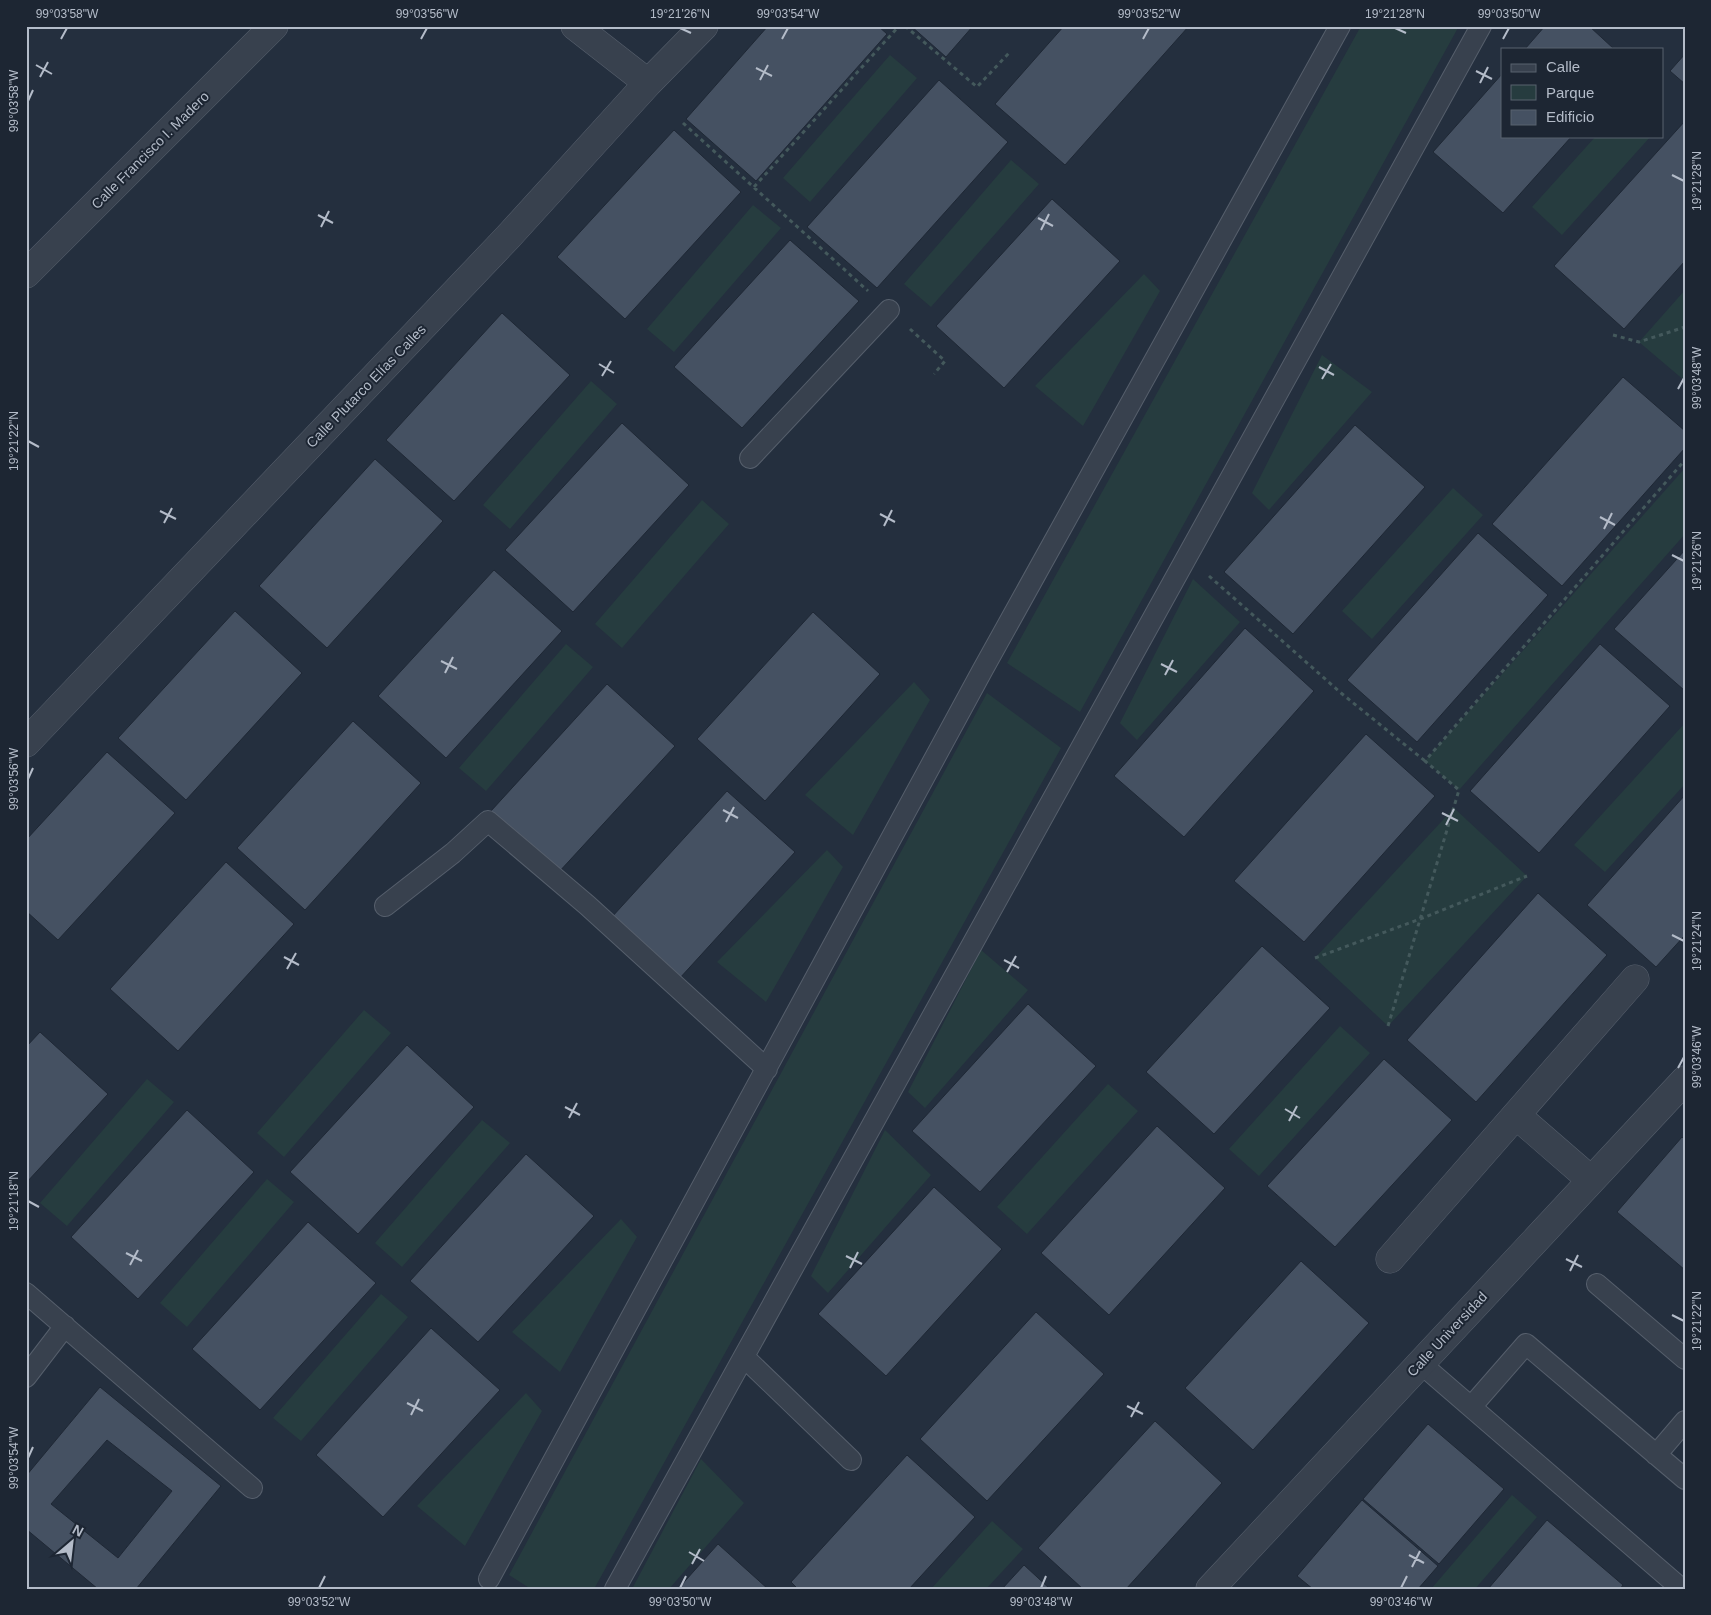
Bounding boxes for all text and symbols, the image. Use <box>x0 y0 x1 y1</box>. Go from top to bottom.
text: 99°03'58"W <box>36 7 99 21</box>
text: 99°03'56"W <box>396 7 459 21</box>
text: 19°21'26"N <box>650 7 710 21</box>
text: 99°03'54"W <box>757 7 820 21</box>
text: 99°03'52"W <box>1118 7 1181 21</box>
text: 19°21'28"N <box>1365 7 1425 21</box>
text: 99°03'50"W <box>1478 7 1541 21</box>
legend <box>1501 48 1664 138</box>
text: Calle <box>1546 58 1580 75</box>
text: 99°03'58"W <box>7 69 21 132</box>
text: Parque <box>1546 84 1594 101</box>
street label: Calle Francisco I. Madero <box>88 88 212 212</box>
text: Edificio <box>1546 108 1594 125</box>
text: 19°21'28"N <box>1690 151 1704 211</box>
street label: Calle Plutarco Elías Calles <box>303 321 429 451</box>
text: 99°03'48"W <box>1690 346 1704 409</box>
text: 19°21'22"N <box>7 411 21 471</box>
text: 19°21'26"N <box>1690 531 1704 591</box>
text: 99°03'56"W <box>7 747 21 810</box>
text: 19°21'24"N <box>1690 911 1704 971</box>
text: 99°03'46"W <box>1690 1025 1704 1088</box>
text: 19°21'18"N <box>7 1171 21 1231</box>
street label: Calle Universidad <box>1404 1288 1490 1380</box>
text: 19°21'22"N <box>1690 1291 1704 1351</box>
text: 99°03'54"W <box>7 1426 21 1489</box>
north arrow <box>48 1518 98 1568</box>
text: N <box>70 1521 86 1540</box>
text: 99°03'52"W <box>288 1595 351 1609</box>
text: 99°03'50"W <box>649 1595 712 1609</box>
text: 99°03'48"W <box>1010 1595 1073 1609</box>
text: 99°03'46"W <box>1370 1595 1433 1609</box>

